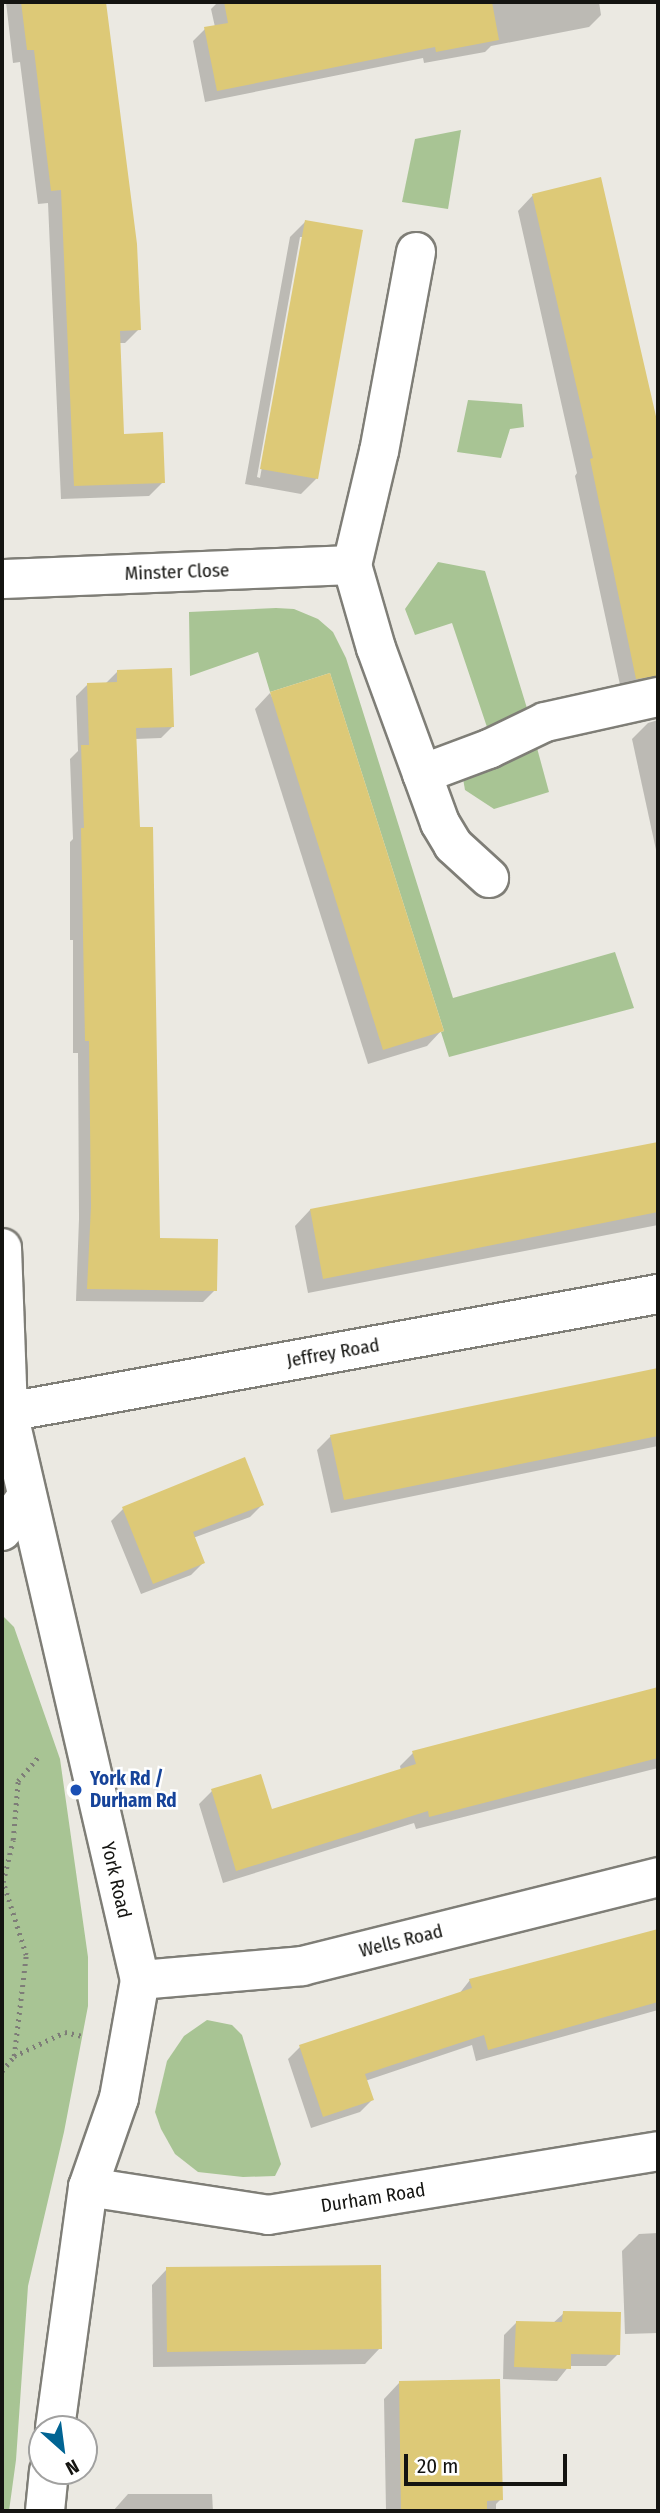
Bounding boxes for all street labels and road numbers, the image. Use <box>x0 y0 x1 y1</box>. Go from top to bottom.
street label: Minster Close <box>124 559 230 585</box>
street label: Jeffrey Road <box>285 1334 381 1372</box>
street label: York Road <box>96 1840 136 1920</box>
street label: Wells Road <box>357 1920 445 1962</box>
street label: Durham Road <box>319 2178 427 2218</box>

